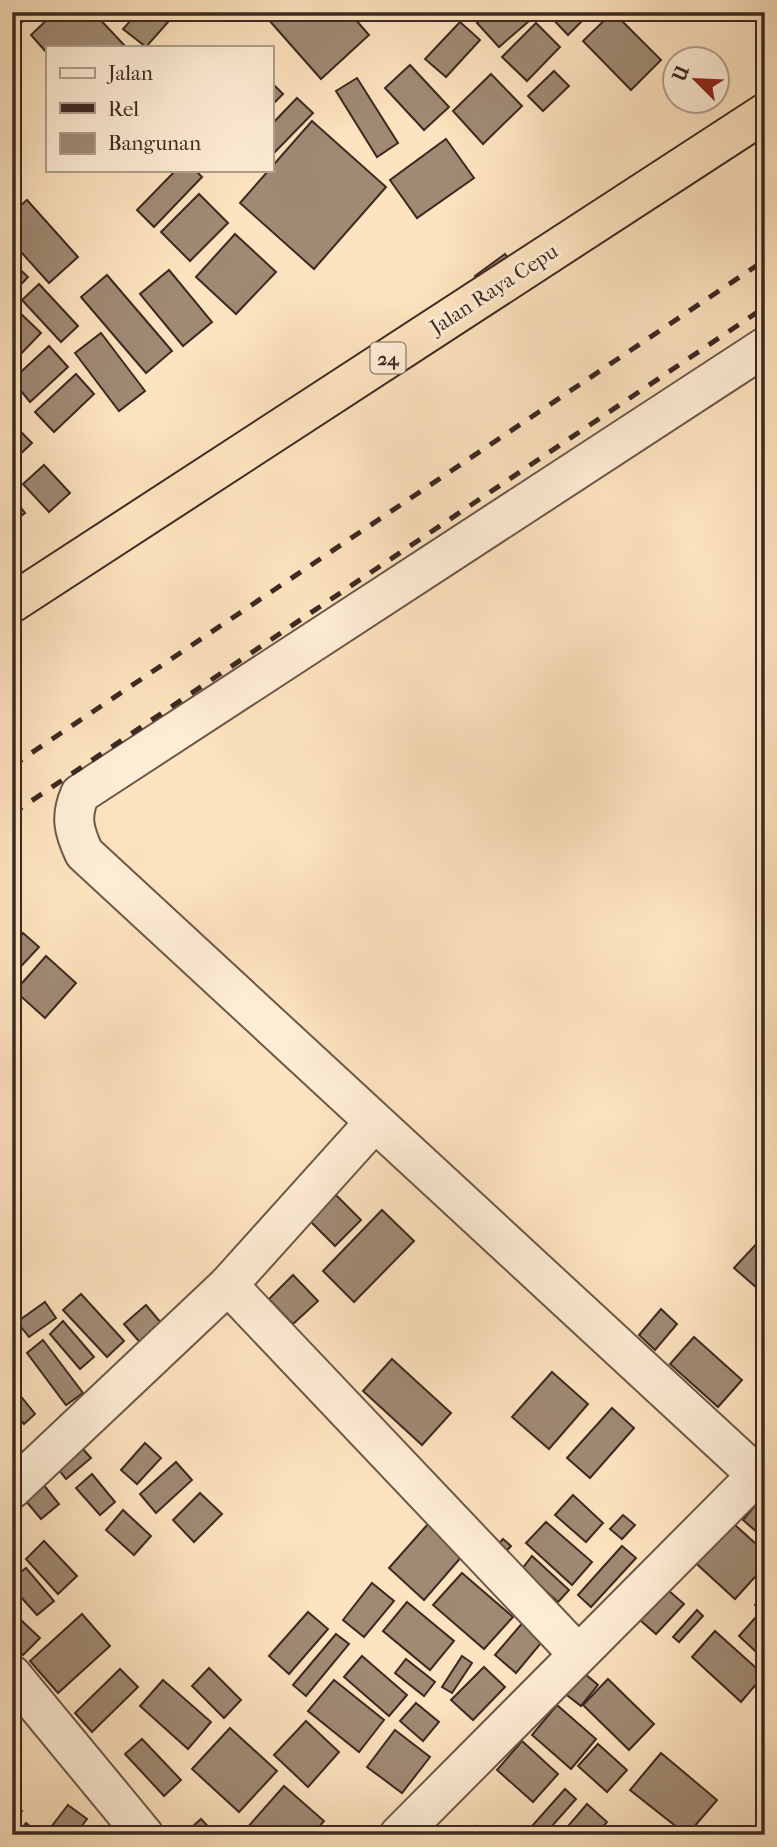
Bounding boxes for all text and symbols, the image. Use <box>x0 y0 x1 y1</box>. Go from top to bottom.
legend <box>46 46 273 172</box>
north arrow <box>662 46 732 116</box>
text: Jalan <box>106 61 153 85</box>
text: U <box>668 62 695 86</box>
text: Rel <box>108 97 139 121</box>
text: Bangunan <box>108 131 201 155</box>
street label: Jalan Raya Cepu <box>424 239 562 340</box>
road number: 24 <box>370 342 406 374</box>

